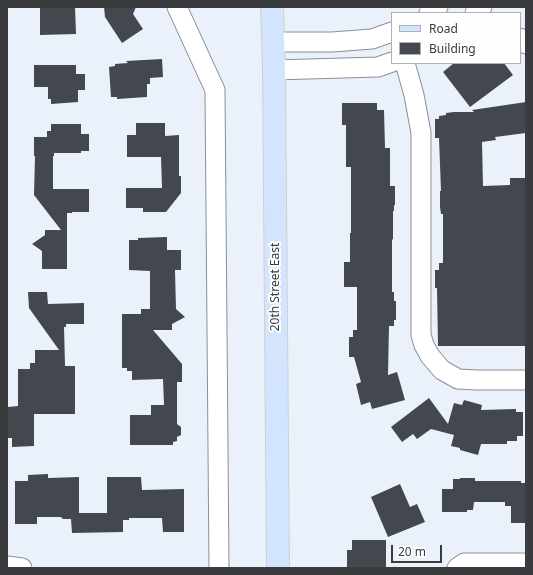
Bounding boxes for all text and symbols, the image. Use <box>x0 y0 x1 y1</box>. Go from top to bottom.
legend <box>391 12 521 64</box>
text: Road <box>429 20 458 37</box>
text: Building <box>429 40 476 57</box>
street label: 20th Street East <box>269 243 283 331</box>
scale bar <box>393 537 444 563</box>
text: 20 m <box>398 543 426 560</box>

